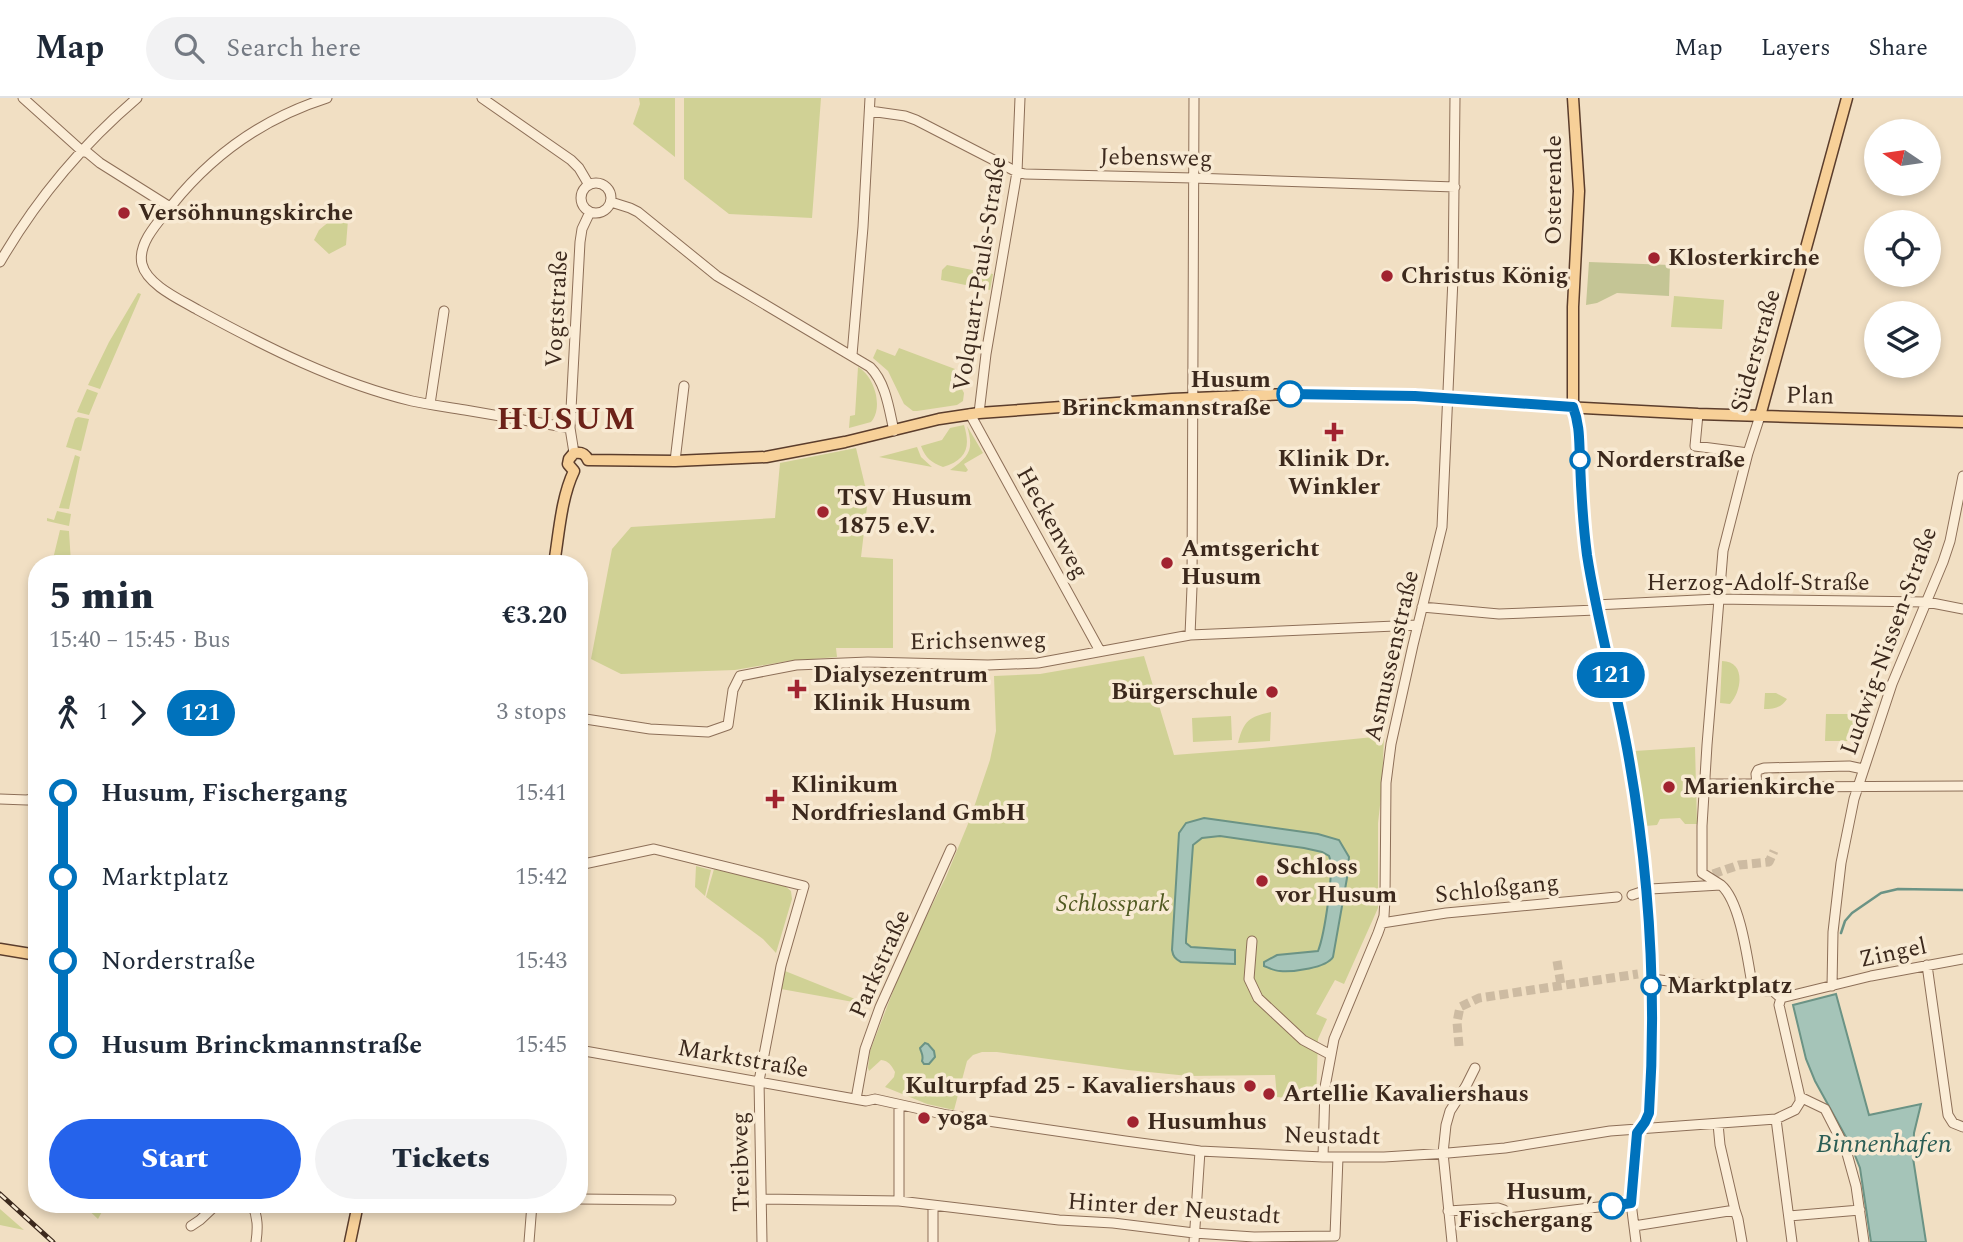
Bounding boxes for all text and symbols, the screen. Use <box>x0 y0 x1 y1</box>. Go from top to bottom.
search box <box>146 17 636 80</box>
text: Map <box>35 23 104 73</box>
text: Search here <box>226 28 361 68</box>
icon: search <box>170 29 208 67</box>
text: Map <box>1674 30 1723 66</box>
text: Layers <box>1761 30 1831 66</box>
text: Share <box>1869 30 1928 66</box>
north arrow <box>1864 119 1941 196</box>
map controls <box>1864 119 1941 378</box>
street label: Osterende <box>1536 135 1572 245</box>
street label: Jebensweg <box>1099 139 1213 177</box>
street label: Volquart-Pauls-Straße <box>944 154 1016 394</box>
place label: Versöhnungskirche <box>138 195 353 231</box>
marker: Versöhnungskirche <box>116 205 132 221</box>
button: locate <box>1864 210 1941 287</box>
place label: Klosterkirche <box>1668 240 1820 276</box>
street label: Vogtstraße <box>536 249 578 369</box>
marker: Klosterkirche <box>1646 250 1662 266</box>
place label: Christus König <box>1401 258 1568 294</box>
marker: Christus König <box>1379 268 1395 284</box>
street label: Süderstraße <box>1721 285 1791 417</box>
button: layers <box>1864 301 1941 378</box>
place label: Husum Brinckmannstraße <box>1061 362 1271 426</box>
street label: Plan <box>1786 378 1834 414</box>
marker: Husum Brinckmannstraße <box>1277 381 1303 407</box>
district label: HUSUM <box>497 395 637 444</box>
marker: Klinik Dr. Winkler <box>1324 422 1344 442</box>
place label: Klinik Dr. Winkler <box>1278 441 1390 505</box>
place label: Norderstraße <box>1596 442 1745 478</box>
marker: Norderstraße <box>1570 450 1590 470</box>
street label: Heckenweg <box>1006 460 1098 586</box>
place label: TSV Husum 1875 e.V. <box>837 480 972 544</box>
marker: TSV Husum 1875 e.V. <box>815 504 831 520</box>
street label: Ludwig-Nissen-Straße <box>1831 522 1947 760</box>
place label: Amtsgericht Husum <box>1181 531 1319 595</box>
marker: Amtsgericht Husum <box>1159 555 1175 571</box>
street label: Herzog-Adolf-Straße <box>1646 565 1870 601</box>
street label: Asmussenstraße <box>1355 567 1429 745</box>
text: 5 min <box>49 568 154 626</box>
text: €3.20 <box>502 595 567 635</box>
street label: Erichsenweg <box>909 622 1047 660</box>
text: 15:40 – 15:45 · Bus <box>49 623 231 658</box>
line badge: 121 <box>1571 652 1651 698</box>
place label: Dialysezentrum Klinik Husum <box>813 657 989 721</box>
text: 121 <box>1591 657 1631 693</box>
place label: Bürgerschule <box>1111 674 1258 710</box>
marker: Dialysezentrum Klinik Husum <box>787 679 807 699</box>
marker: Bürgerschule <box>1264 684 1280 700</box>
icon: walk <box>49 694 87 732</box>
icon: forward <box>119 694 157 732</box>
text: 1 <box>97 695 109 730</box>
text: 121 <box>181 695 221 731</box>
text: 3 stops <box>497 695 567 730</box>
place label: Klinikum Nordfriesland GmbH <box>791 767 1026 831</box>
place label: Marienkirche <box>1683 769 1835 805</box>
text: Husum, Fischergang <box>101 773 348 813</box>
text: 15:41 <box>515 776 567 811</box>
marker: Marienkirche <box>1661 779 1677 795</box>
marker: Klinikum Nordfriesland GmbH <box>765 789 785 809</box>
place label: Schloss vor Husum <box>1275 849 1398 913</box>
text: Marktplatz <box>101 857 229 897</box>
text: 15:42 <box>515 860 567 895</box>
street label: Schloßgang <box>1433 865 1561 913</box>
marker: Schloss vor Husum <box>1254 873 1270 889</box>
park label: Schlosspark <box>1056 886 1170 922</box>
street label: Parkstraße <box>840 904 920 1024</box>
street label: Zingel <box>1856 928 1930 978</box>
text: Norderstraße <box>101 941 256 981</box>
text: 15:43 <box>515 944 567 979</box>
place label: Marktplatz <box>1667 968 1793 1004</box>
marker: Marktplatz <box>1641 976 1661 996</box>
text: Husum Brinckmannstraße <box>101 1025 422 1065</box>
text: 15:45 <box>515 1028 567 1063</box>
street label: Marktstraße <box>675 1030 811 1088</box>
place label: Kulturpfad 25 - Kavaliershaus <box>905 1068 1236 1104</box>
place label: Artellie Kavaliershaus <box>1283 1076 1529 1112</box>
marker: Kulturpfad 25 - Kavaliershaus <box>1242 1078 1258 1094</box>
marker: Artellie Kavaliershaus <box>1261 1086 1277 1102</box>
place label: yoga <box>937 1100 989 1136</box>
place label: Husumhus <box>1147 1104 1267 1140</box>
marker: yoga <box>916 1110 932 1126</box>
street label: Treibweg <box>722 1112 760 1212</box>
marker: Husumhus <box>1125 1114 1141 1130</box>
street label: Neustadt <box>1283 1117 1381 1155</box>
button: Start <box>49 1119 301 1199</box>
button: Tickets <box>315 1119 567 1199</box>
water label: Binnenhafen <box>1816 1124 1952 1164</box>
place label: Husum, Fischergang <box>1458 1174 1593 1238</box>
street label: Hinter der Neustadt <box>1066 1184 1282 1234</box>
marker: Husum, Fischergang <box>1599 1193 1625 1219</box>

